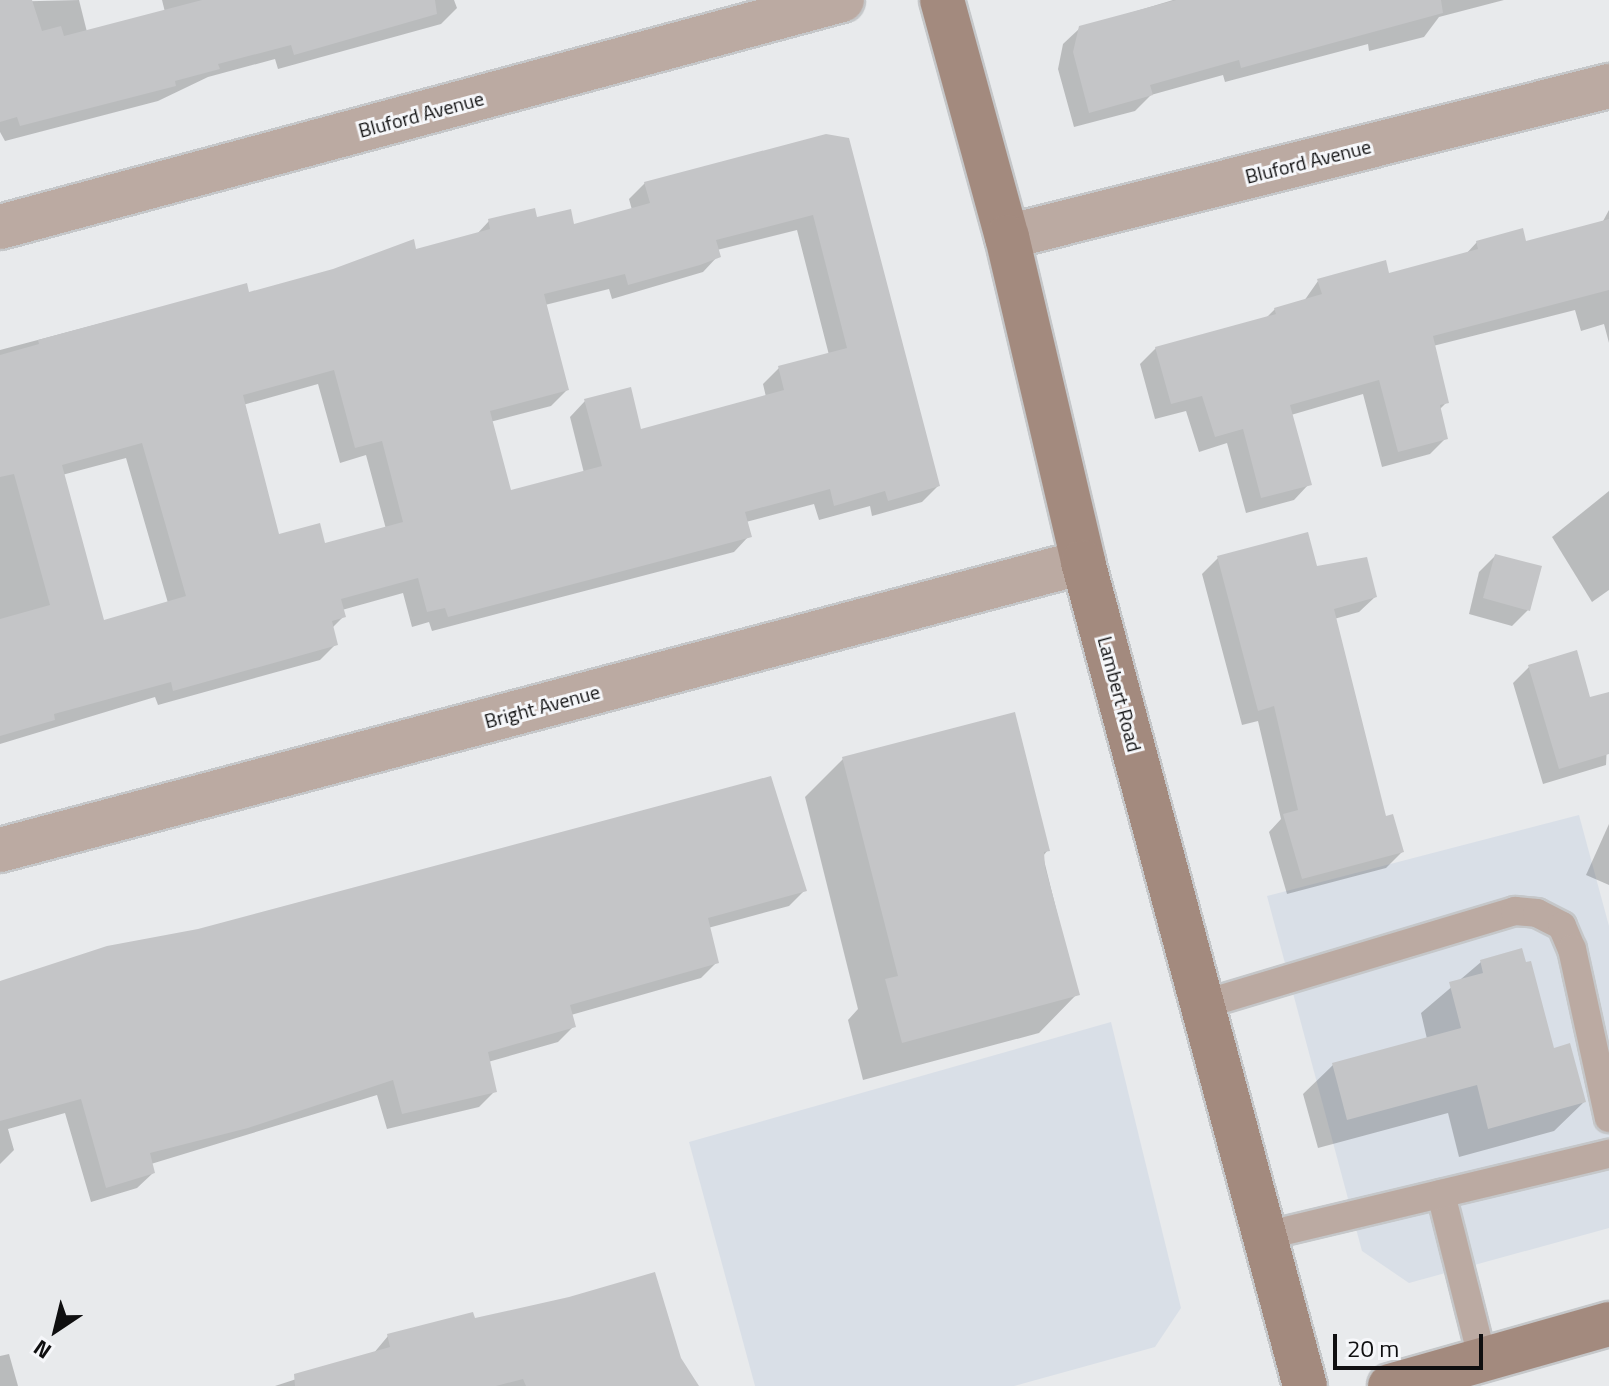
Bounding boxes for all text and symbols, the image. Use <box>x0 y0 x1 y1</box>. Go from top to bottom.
street label: Bluford Avenue <box>356 86 486 142</box>
street label: Bluford Avenue <box>1243 134 1373 188</box>
street label: Lambert Road <box>1093 634 1147 754</box>
street label: Bright Avenue <box>482 679 602 733</box>
north arrow <box>16 1290 96 1370</box>
scale bar <box>1337 1318 1487 1368</box>
text: 20 m <box>1347 1330 1399 1366</box>
text: N <box>26 1331 58 1368</box>

